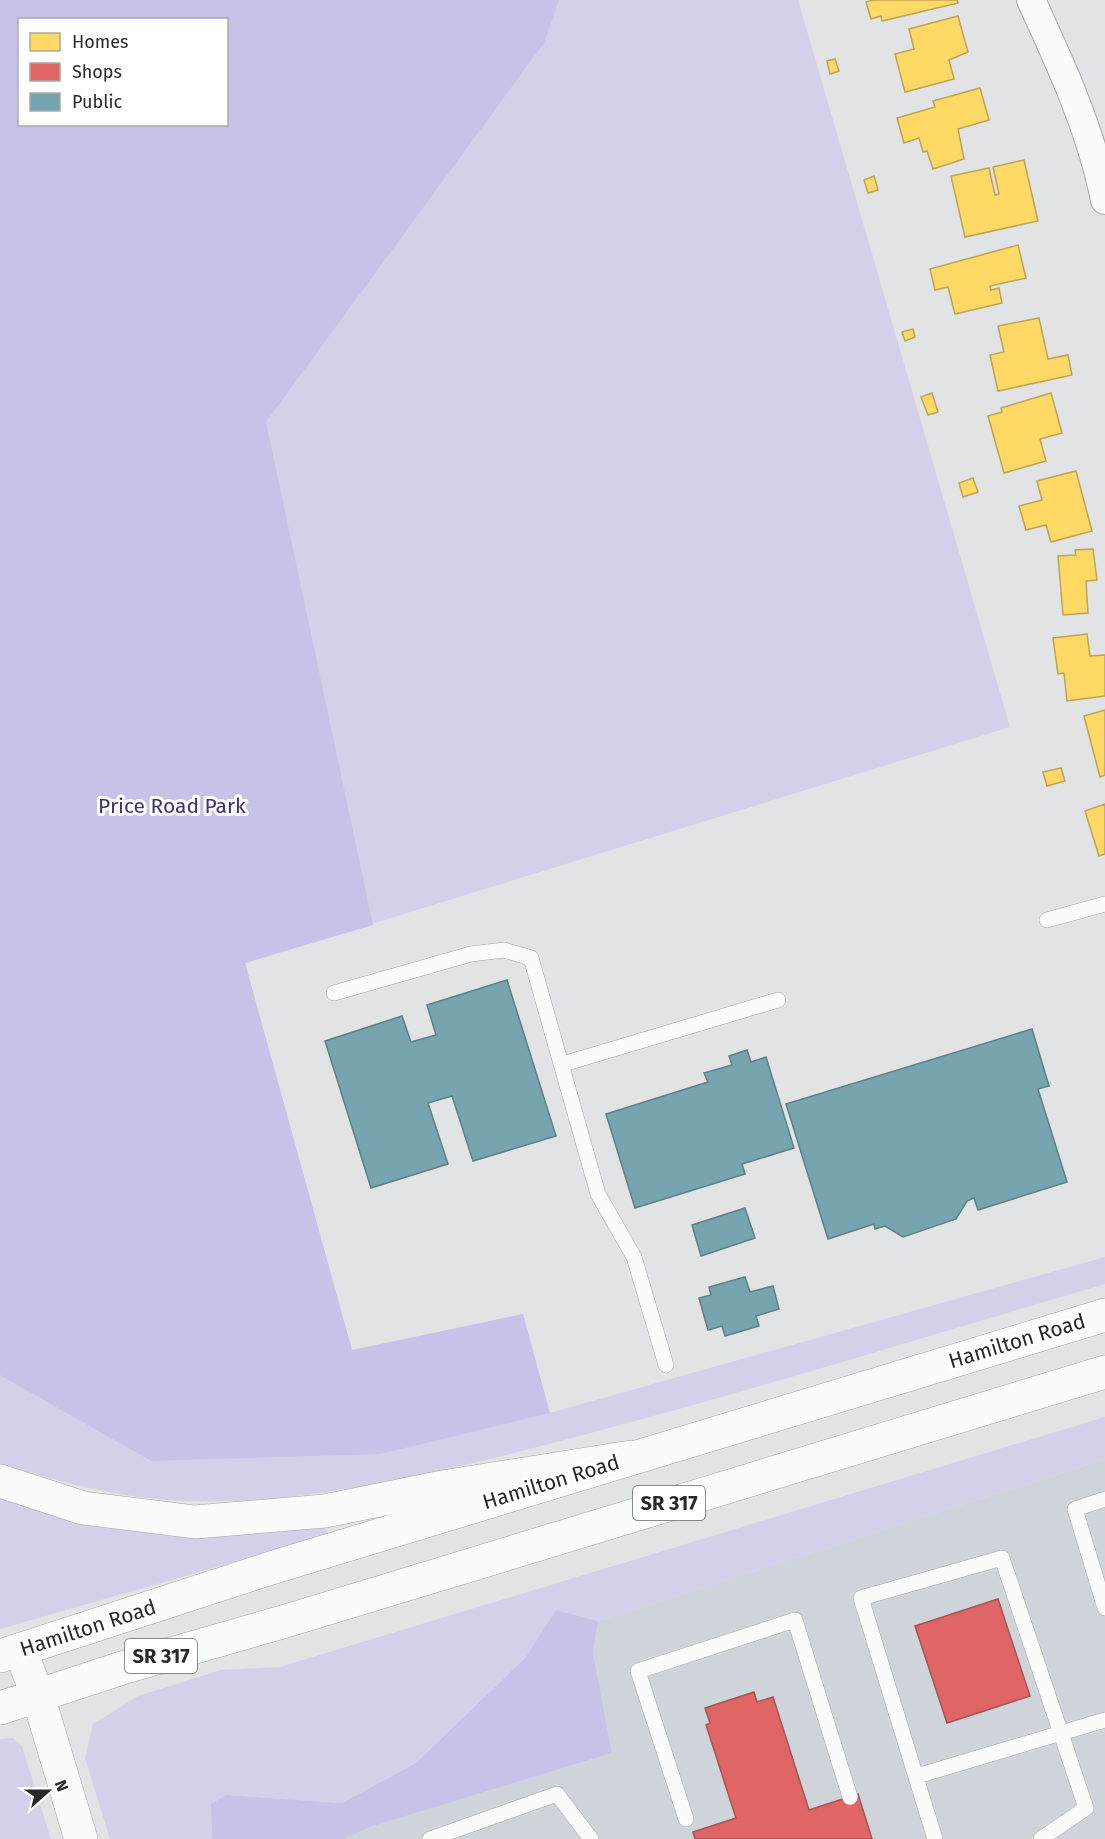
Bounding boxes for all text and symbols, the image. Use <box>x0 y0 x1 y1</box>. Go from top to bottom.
legend <box>18 18 228 126</box>
text: Homes <box>72 31 128 53</box>
text: Shops <box>72 61 122 83</box>
text: Public <box>72 91 122 113</box>
park label: Price Road Park <box>98 793 246 819</box>
street label: Hamilton Road <box>945 1308 1089 1374</box>
street label: Hamilton Road <box>479 1449 623 1515</box>
road number: SR 317 <box>633 1486 705 1520</box>
street label: Hamilton Road <box>17 1594 159 1662</box>
road number: SR 317 <box>125 1639 197 1673</box>
north arrow <box>18 1761 78 1821</box>
text: N <box>51 1777 72 1794</box>

